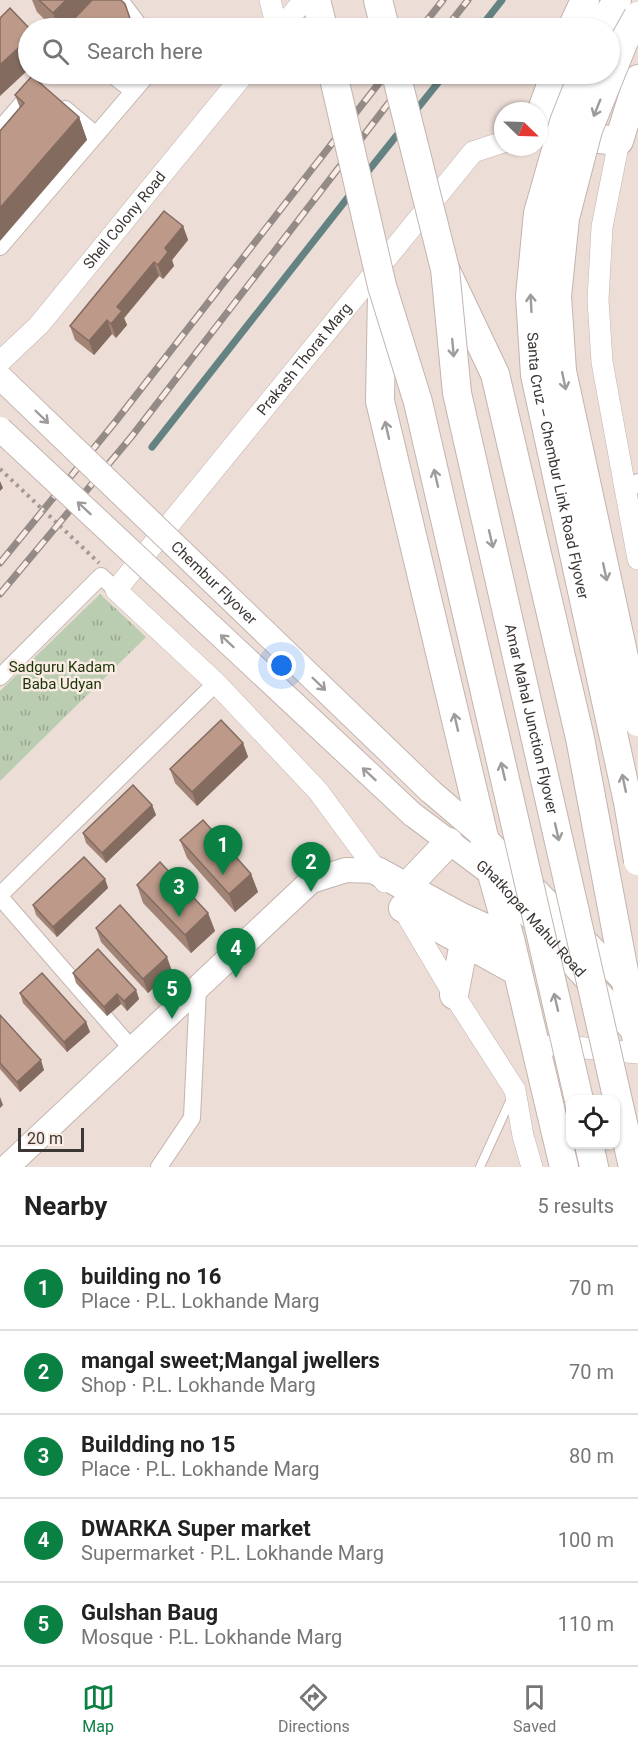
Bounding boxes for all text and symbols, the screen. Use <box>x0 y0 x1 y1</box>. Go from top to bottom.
search box <box>18 18 620 84</box>
icon: search <box>39 35 72 68</box>
text: Search here <box>87 39 203 64</box>
one-way arrow <box>591 98 602 117</box>
north arrow <box>494 102 548 156</box>
street label: Shell Colony Road <box>80 168 170 273</box>
one-way arrow <box>525 294 536 314</box>
street label: Prakash Thorat Marg <box>253 299 355 419</box>
street label: Santa Cruz – Chembur Link Road Flyover <box>523 332 593 601</box>
one-way arrow <box>448 338 459 358</box>
one-way arrow <box>559 371 570 391</box>
one-way arrow <box>35 410 50 425</box>
one-way arrow <box>381 421 393 440</box>
one-way arrow <box>429 469 441 488</box>
one-way arrow <box>77 500 92 515</box>
one-way arrow <box>485 529 497 548</box>
street label: Chembur Flyover <box>167 538 261 628</box>
one-way arrow <box>600 562 612 581</box>
street label: Amar Mahal Junction Flyover <box>501 622 561 816</box>
one-way arrow <box>219 634 234 648</box>
your location <box>267 651 296 680</box>
park label: Sadguru Kadam Baba Udyan <box>9 658 115 693</box>
one-way arrow <box>311 676 326 691</box>
one-way arrow <box>450 713 462 732</box>
one-way arrow <box>497 761 508 781</box>
one-way arrow <box>362 767 377 781</box>
one-way arrow <box>618 773 629 793</box>
one-way arrow <box>552 821 563 841</box>
pin: 1 <box>204 826 242 875</box>
pin: 2 <box>292 842 330 892</box>
street label: Ghatkopar Mahul Road <box>473 856 589 981</box>
pin: 3 <box>160 868 198 917</box>
pin: 4 <box>216 928 256 978</box>
pin: 5 <box>152 970 192 1019</box>
one-way arrow <box>550 992 562 1011</box>
map controls <box>566 1095 620 1149</box>
button: locate <box>566 1095 620 1149</box>
scale bar <box>18 1125 84 1152</box>
text: 20 m <box>27 1129 63 1148</box>
text: Nearby <box>24 1191 107 1221</box>
text: 5 results <box>538 1194 614 1218</box>
text: building no 16 <box>81 1264 221 1289</box>
text: 1 <box>38 1276 49 1300</box>
text: 70 m <box>569 1276 614 1300</box>
text: Place · P.L. Lokhande Marg <box>81 1289 320 1313</box>
text: mangal sweet;Mangal jwellers <box>81 1348 380 1373</box>
text: 2 <box>38 1360 49 1384</box>
text: 70 m <box>569 1360 614 1384</box>
text: Shop · P.L. Lokhande Marg <box>81 1373 316 1397</box>
text: Buildding no 15 <box>81 1432 235 1457</box>
text: 3 <box>38 1444 49 1468</box>
text: 80 m <box>569 1444 614 1468</box>
text: Place · P.L. Lokhande Marg <box>81 1457 320 1481</box>
text: DWARKA Super market <box>81 1516 311 1541</box>
text: 4 <box>38 1528 49 1552</box>
text: 100 m <box>558 1528 614 1552</box>
text: Supermarket · P.L. Lokhande Marg <box>81 1541 384 1565</box>
text: Gulshan Baug <box>81 1600 218 1625</box>
text: 5 <box>38 1612 49 1636</box>
text: 110 m <box>558 1612 614 1636</box>
text: Mosque · P.L. Lokhande Marg <box>81 1625 342 1649</box>
tab: Map <box>82 1681 115 1736</box>
tab: Directions <box>278 1681 350 1736</box>
tab: Saved <box>513 1681 556 1736</box>

